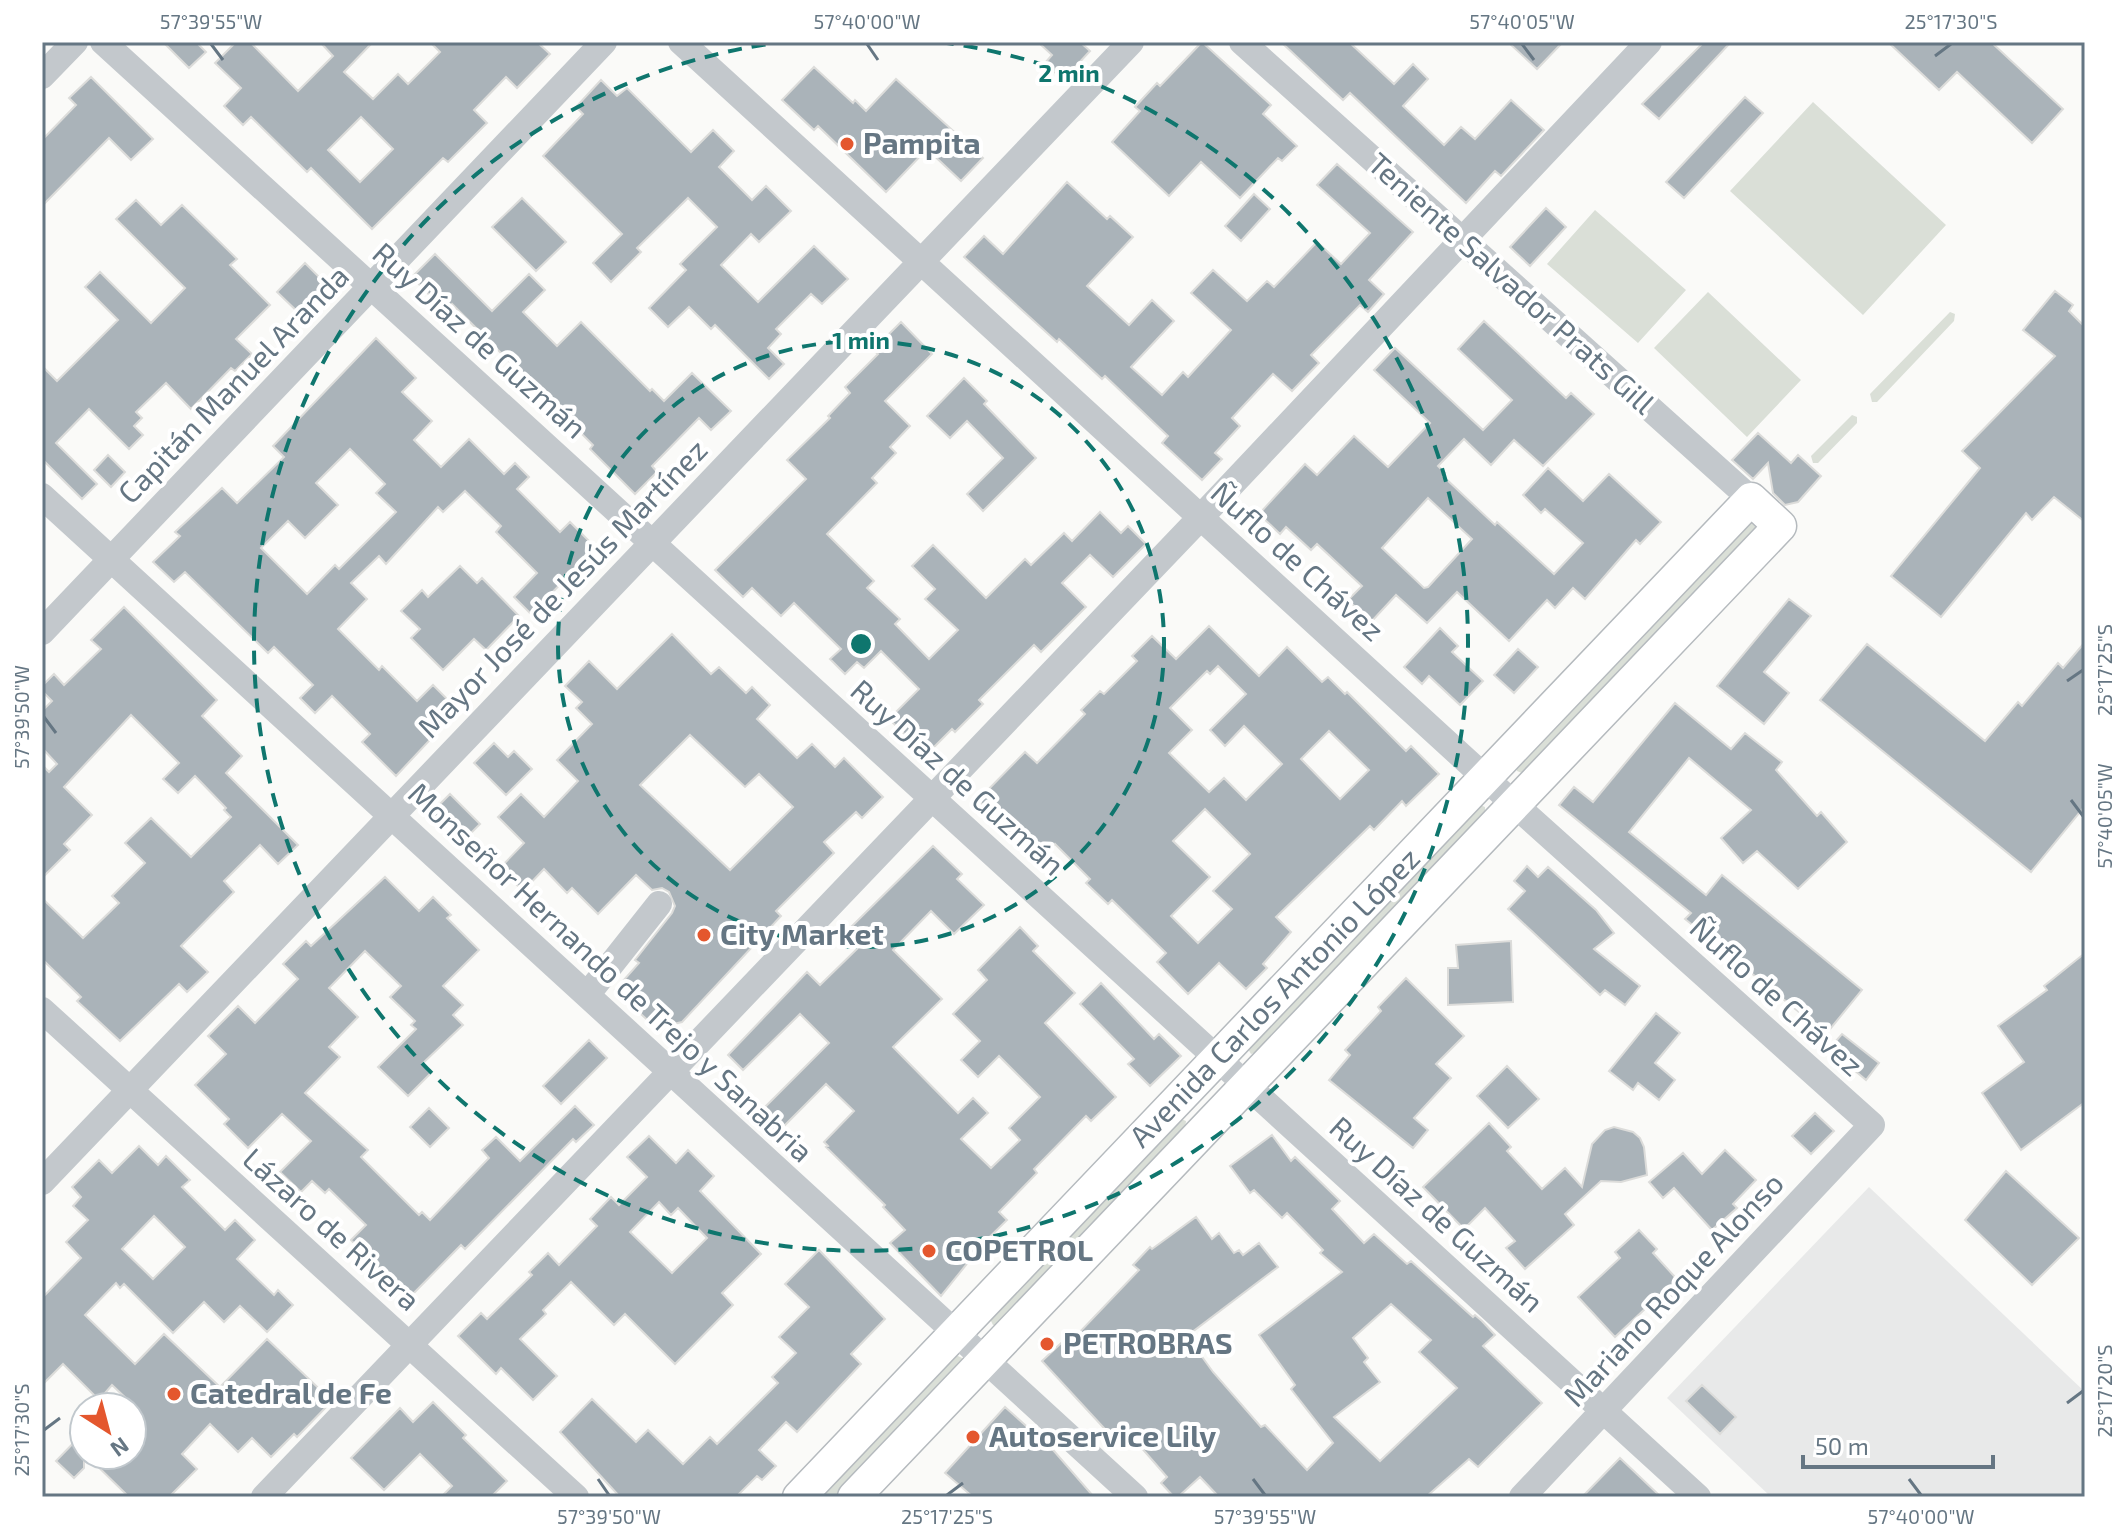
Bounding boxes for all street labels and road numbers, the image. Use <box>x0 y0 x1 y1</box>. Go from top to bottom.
street label: Teniente Salvador Prats Gill <box>1362 144 1663 421</box>
street label: Ruy Díaz de Guzmán <box>366 234 594 445</box>
street label: Capitán Manuel Aranda <box>110 257 355 510</box>
street label: Mayor José de Jesús Martínez <box>409 431 714 744</box>
street label: Ñuflo de Chávez <box>1204 473 1392 648</box>
street label: Ruy Díaz de Guzmán <box>844 671 1072 882</box>
street label: Monseñor Hernando de Trejo y Sanabria <box>402 774 821 1169</box>
street label: Avenida Carlos Antonio López <box>1121 839 1426 1154</box>
street label: Ñuflo de Chávez <box>1683 908 1871 1083</box>
street label: Ruy Díaz de Guzmán <box>1323 1108 1551 1319</box>
street label: Lázaro de Rivera <box>237 1140 428 1317</box>
street label: Mariano Roque Alonso <box>1555 1164 1790 1413</box>

